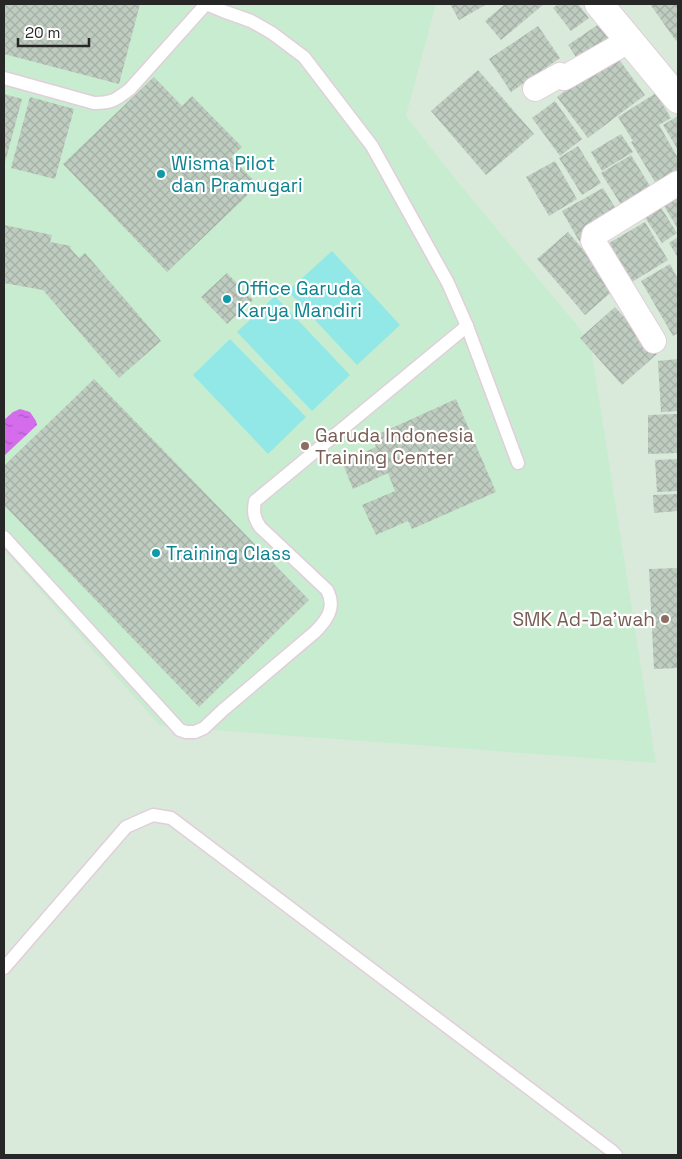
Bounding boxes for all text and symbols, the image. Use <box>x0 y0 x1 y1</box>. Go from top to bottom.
scale bar <box>18 15 89 47</box>
text: 20 m <box>25 23 60 42</box>
place label: Wisma Pilot dan Pramugari <box>171 151 303 198</box>
marker: Wisma Pilot dan Pramugari <box>155 168 167 180</box>
place label: Office Garuda Karya Mandiri <box>237 276 362 323</box>
marker: Office Garuda Karya Mandiri <box>221 293 233 305</box>
place label: Garuda Indonesia Training Center <box>315 423 474 470</box>
marker: Garuda Indonesia Training Center <box>299 440 311 452</box>
place label: Training Class <box>166 541 291 566</box>
marker: Training Class <box>150 547 162 559</box>
place label: SMK Ad-Da'wah <box>512 607 655 632</box>
marker: SMK Ad-Da'wah <box>659 613 671 625</box>

